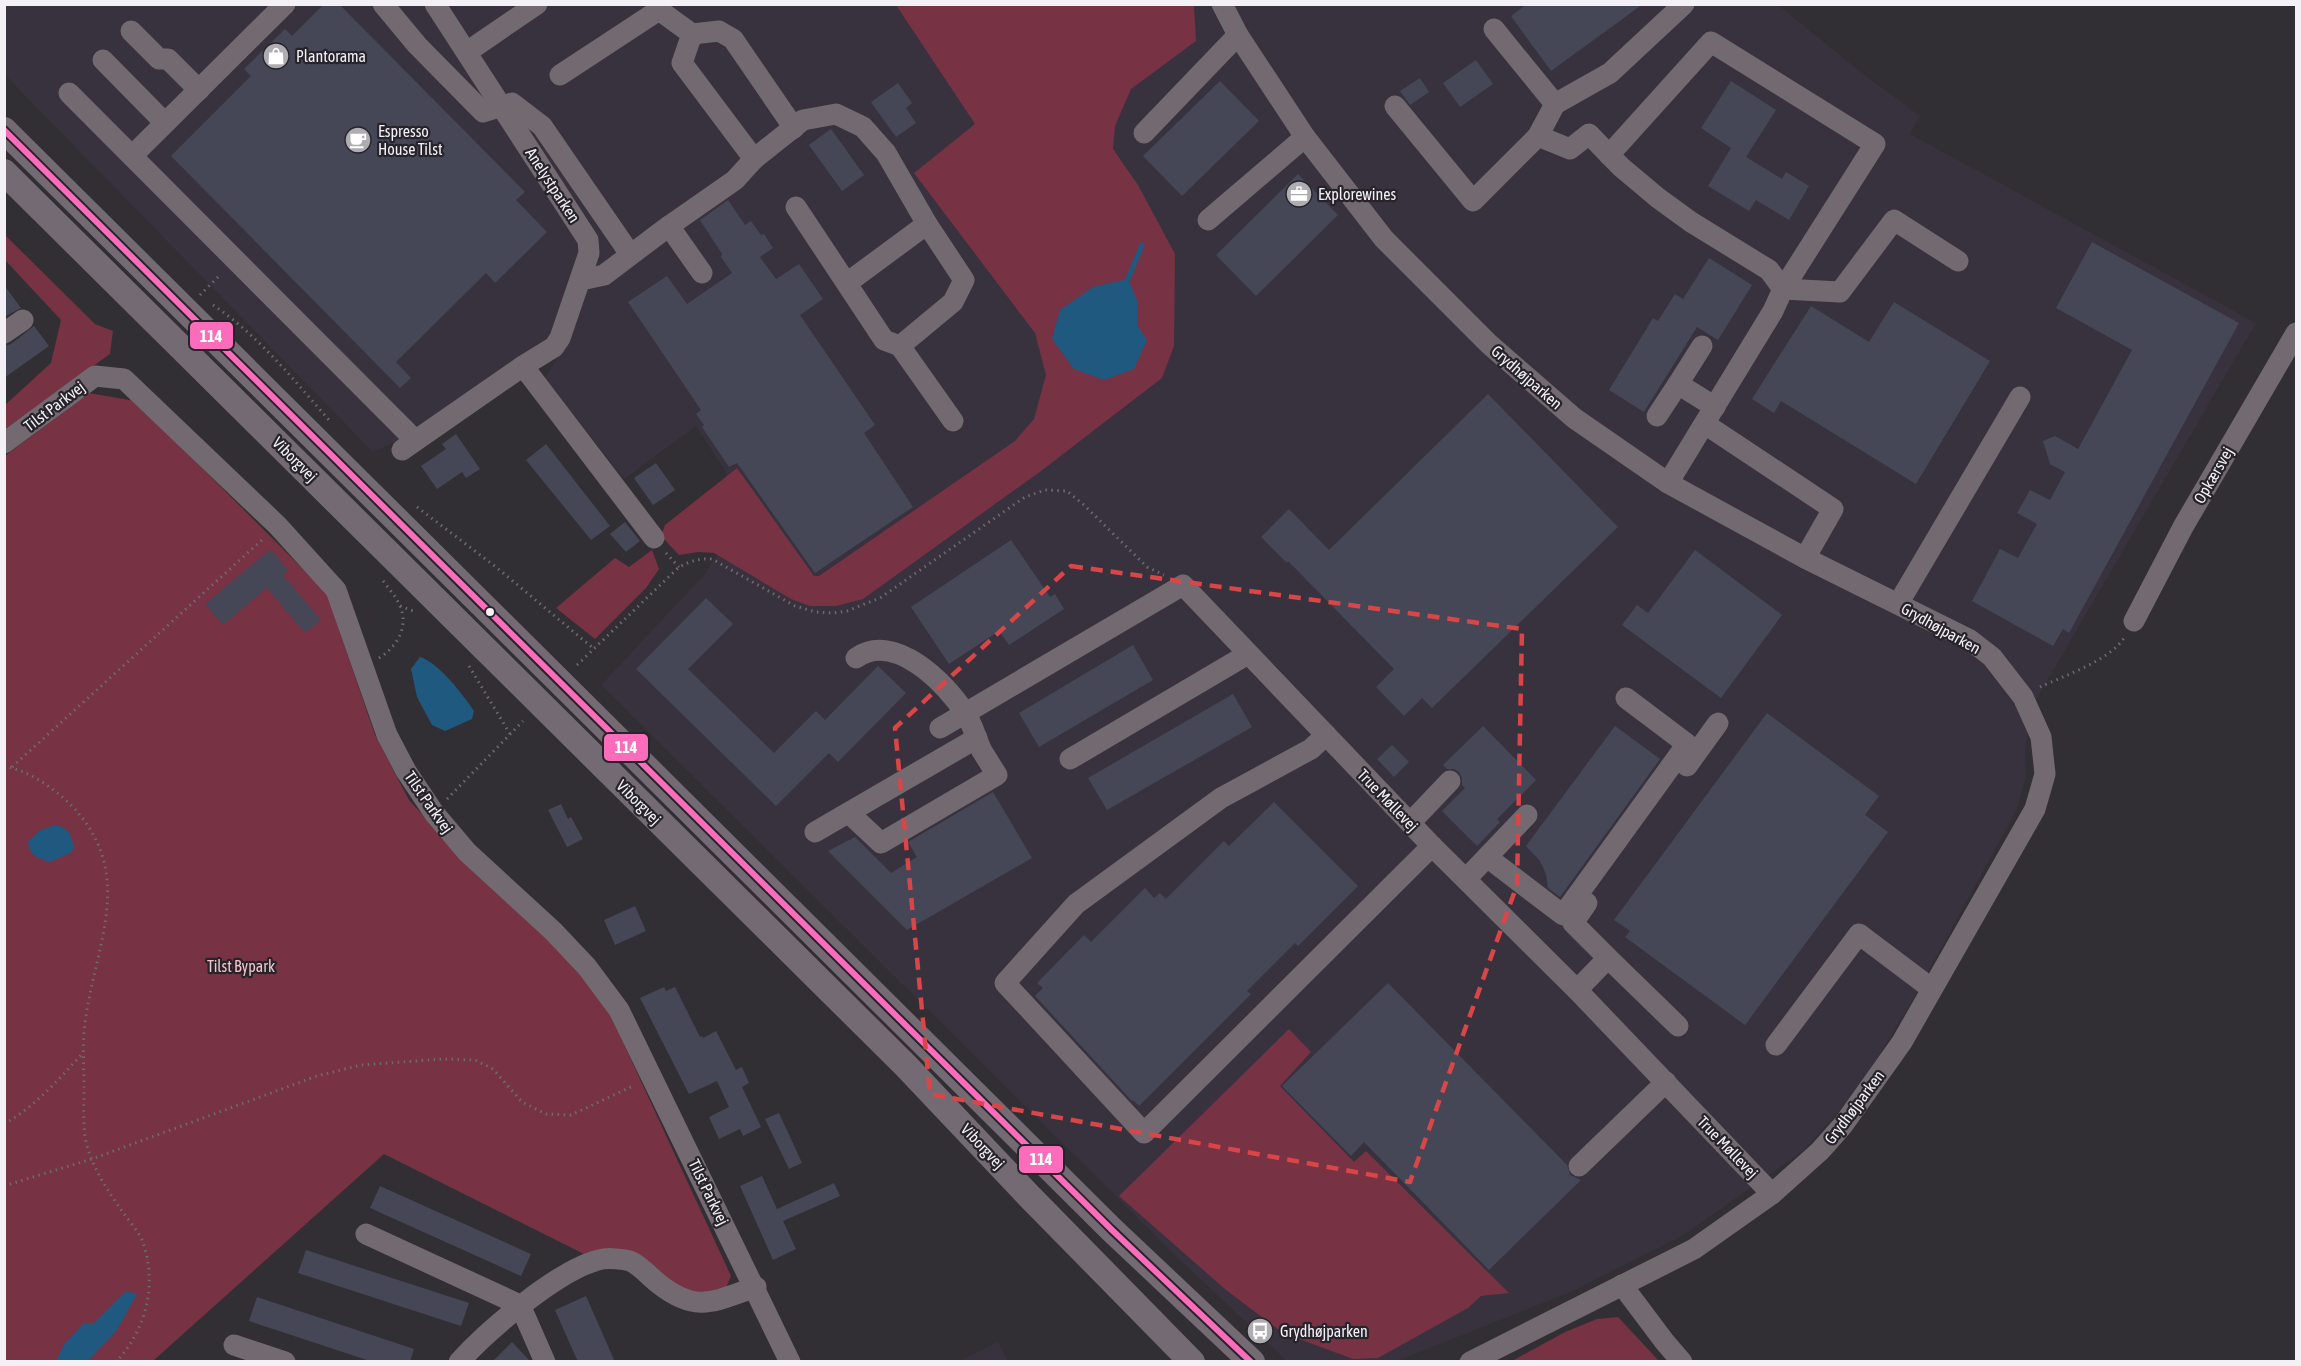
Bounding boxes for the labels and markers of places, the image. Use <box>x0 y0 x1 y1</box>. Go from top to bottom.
shop icon: Plantorama <box>261 41 291 71</box>
place label: Plantorama <box>296 47 366 65</box>
place label: Espresso House Tilst <box>378 122 443 158</box>
cafe icon: Espresso House Tilst <box>343 125 373 155</box>
office icon: Explorewines <box>1284 179 1314 209</box>
place label: Explorewines <box>1318 185 1397 204</box>
unlabelled marker <box>484 606 496 618</box>
bus stop icon: Grydhøjparken <box>1245 1316 1275 1346</box>
place label: Grydhøjparken <box>1280 1322 1368 1341</box>

